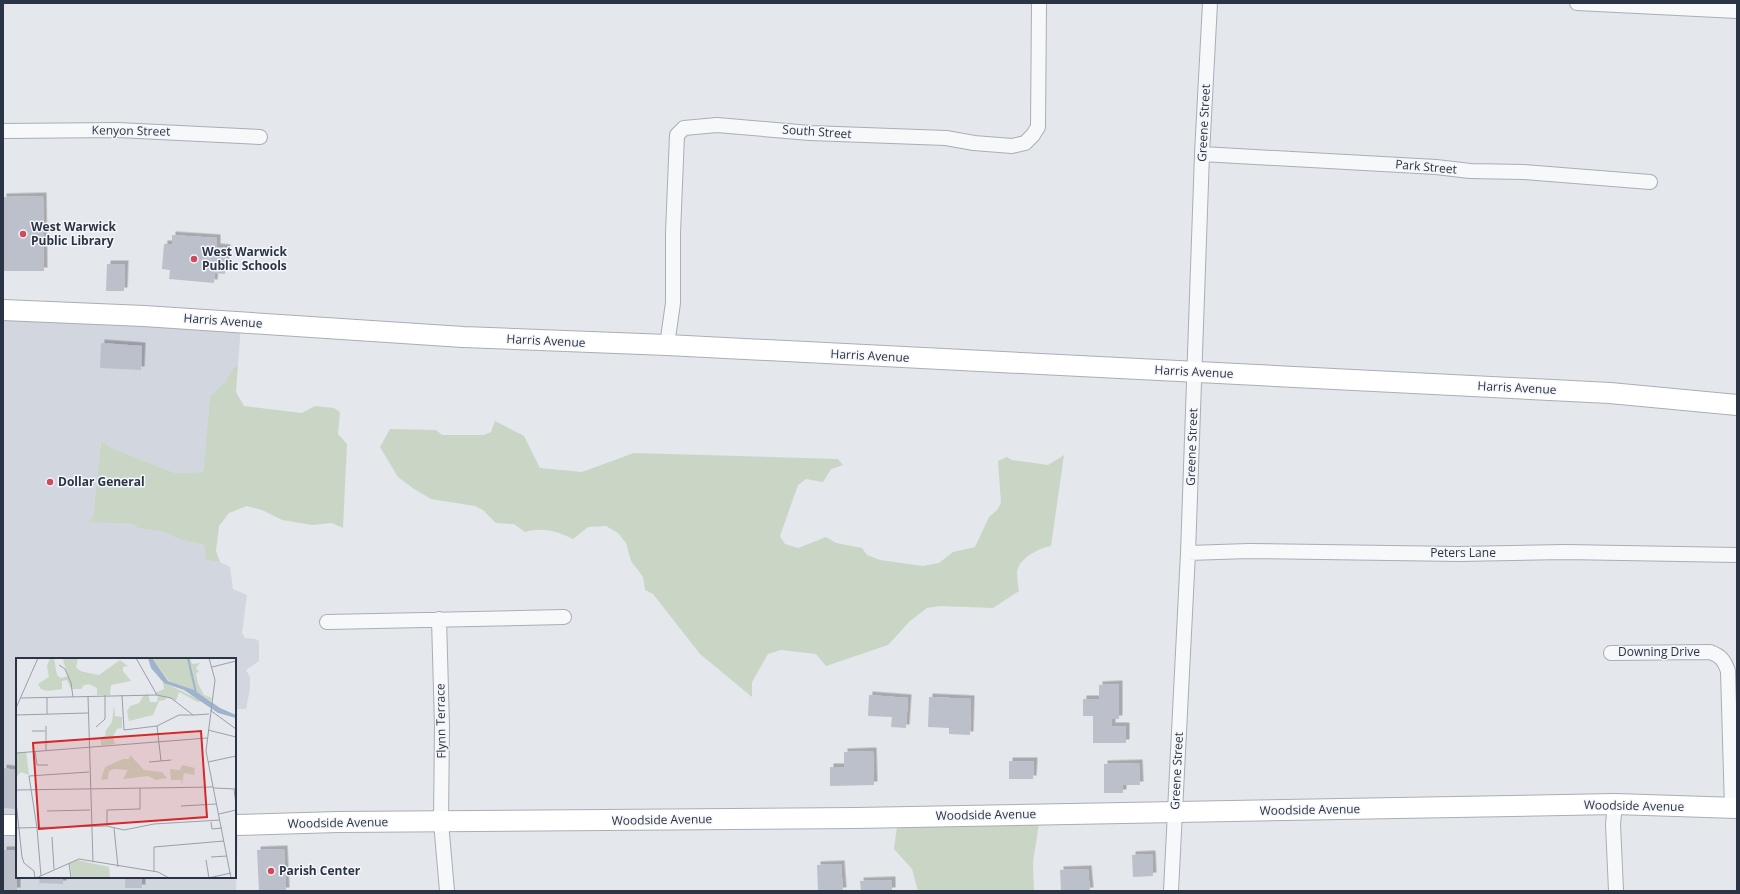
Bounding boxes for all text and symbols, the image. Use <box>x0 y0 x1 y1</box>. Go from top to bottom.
street label: Greene Street <box>1193 84 1214 162</box>
street label: Kenyon Street <box>92 121 170 140</box>
street label: South Street <box>782 121 852 142</box>
street label: Park Street <box>1395 155 1458 178</box>
place label: West Warwick Public Library <box>31 218 116 249</box>
marker: West Warwick Public Library <box>18 229 28 239</box>
place label: West Warwick Public Schools <box>202 243 287 274</box>
marker: West Warwick Public Schools <box>189 254 199 264</box>
street label: Harris Avenue <box>183 309 263 332</box>
street label: Harris Avenue <box>506 330 586 351</box>
street label: Harris Avenue <box>830 345 910 366</box>
street label: Harris Avenue <box>1154 361 1234 382</box>
street label: Harris Avenue <box>1477 377 1557 398</box>
street label: Greene Street <box>1182 408 1201 486</box>
place label: Dollar General <box>58 473 145 490</box>
marker: Dollar General <box>45 477 55 487</box>
street label: Peters Lane <box>1430 544 1496 561</box>
street label: Downing Drive <box>1618 643 1700 660</box>
inset map <box>16 658 236 878</box>
street label: Flynn Terrace <box>431 683 450 759</box>
street label: Greene Street <box>1166 732 1187 810</box>
street label: Woodside Avenue <box>1584 796 1685 815</box>
street label: Woodside Avenue <box>1260 800 1361 819</box>
street label: Woodside Avenue <box>936 805 1037 824</box>
street label: Woodside Avenue <box>612 810 713 829</box>
street label: Woodside Avenue <box>288 813 389 832</box>
place label: Parish Center <box>279 862 361 879</box>
marker: Parish Center <box>266 866 276 876</box>

